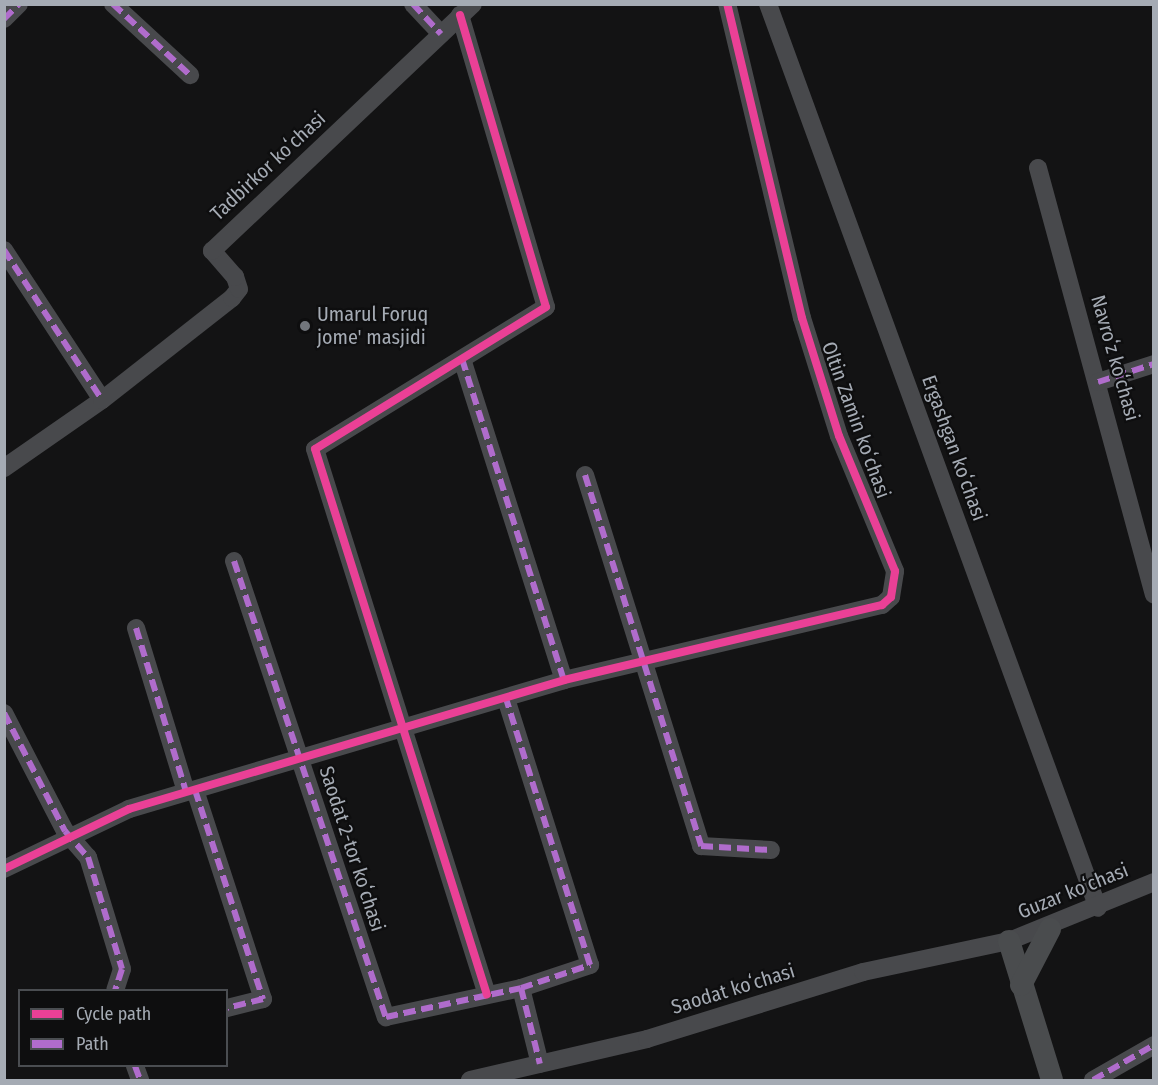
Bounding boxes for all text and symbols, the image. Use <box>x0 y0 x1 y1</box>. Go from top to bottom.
street label: Tadbirkor koʻchasi <box>206 107 330 225</box>
street label: Navroʻz koʻchasi <box>1086 292 1144 424</box>
place label: Umarul Foruq jome' masjidi <box>317 302 428 349</box>
marker: Umarul Foruq jome' masjidi <box>298 319 312 333</box>
street label: Oltin Zamin koʻchasi <box>817 338 895 502</box>
street label: Ergashgan koʻchasi <box>916 372 992 524</box>
street label: Saodat 2-tor koʻchasi <box>314 763 390 935</box>
street label: Guzar koʻchasi <box>1014 858 1132 924</box>
street label: Saodat koʻchasi <box>668 959 798 1019</box>
legend <box>18 989 228 1067</box>
text: Cycle path <box>76 1003 151 1025</box>
text: Path <box>76 1033 109 1055</box>

